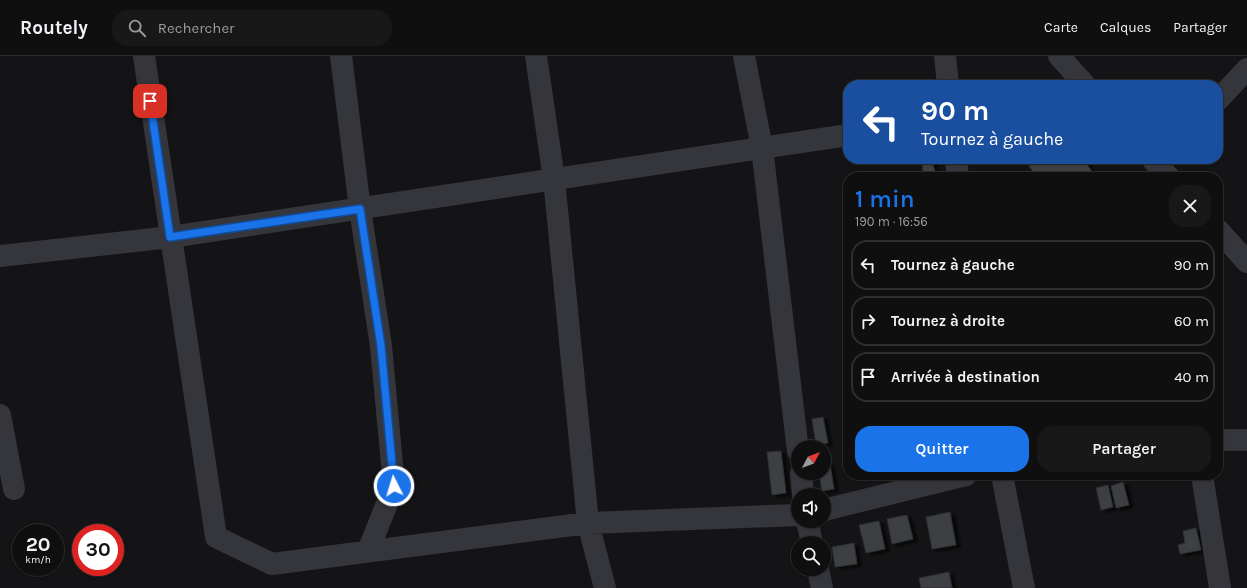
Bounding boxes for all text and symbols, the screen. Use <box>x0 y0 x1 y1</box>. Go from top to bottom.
search box <box>112 10 392 46</box>
text: Routely <box>20 17 88 39</box>
icon: search <box>126 17 148 39</box>
text: Rechercher <box>158 19 235 37</box>
text: Carte <box>1044 19 1078 36</box>
text: Calques <box>1100 19 1151 36</box>
text: Partager <box>1173 19 1227 36</box>
pin <box>133 84 167 118</box>
icon: arrive <box>139 90 161 112</box>
text: 90 m <box>921 94 989 127</box>
icon: left <box>855 96 907 148</box>
text: Tournez à gauche <box>921 128 1063 150</box>
text: 1 min <box>855 185 915 213</box>
button: close <box>1169 185 1211 227</box>
text: 190 m · 16:56 <box>855 214 928 229</box>
icon: left <box>857 254 879 276</box>
text: Tournez à gauche <box>891 256 1015 274</box>
text: 90 m <box>1174 256 1209 274</box>
icon: right <box>857 310 879 332</box>
text: Tournez à droite <box>891 312 1005 330</box>
text: 60 m <box>1174 312 1209 330</box>
icon: arrive <box>857 366 879 388</box>
text: Arrivée à destination <box>891 368 1040 386</box>
text: 40 m <box>1174 368 1209 386</box>
button: Quitter <box>855 426 1029 472</box>
button: Partager <box>1037 426 1211 472</box>
north arrow <box>791 440 831 480</box>
map controls <box>791 440 831 576</box>
position arrow <box>373 465 415 507</box>
button: sound <box>791 488 831 528</box>
speed limit sign: 30 <box>72 524 124 576</box>
text: 20 <box>26 533 50 556</box>
button: search <box>791 536 831 576</box>
text: km/h <box>25 554 51 566</box>

